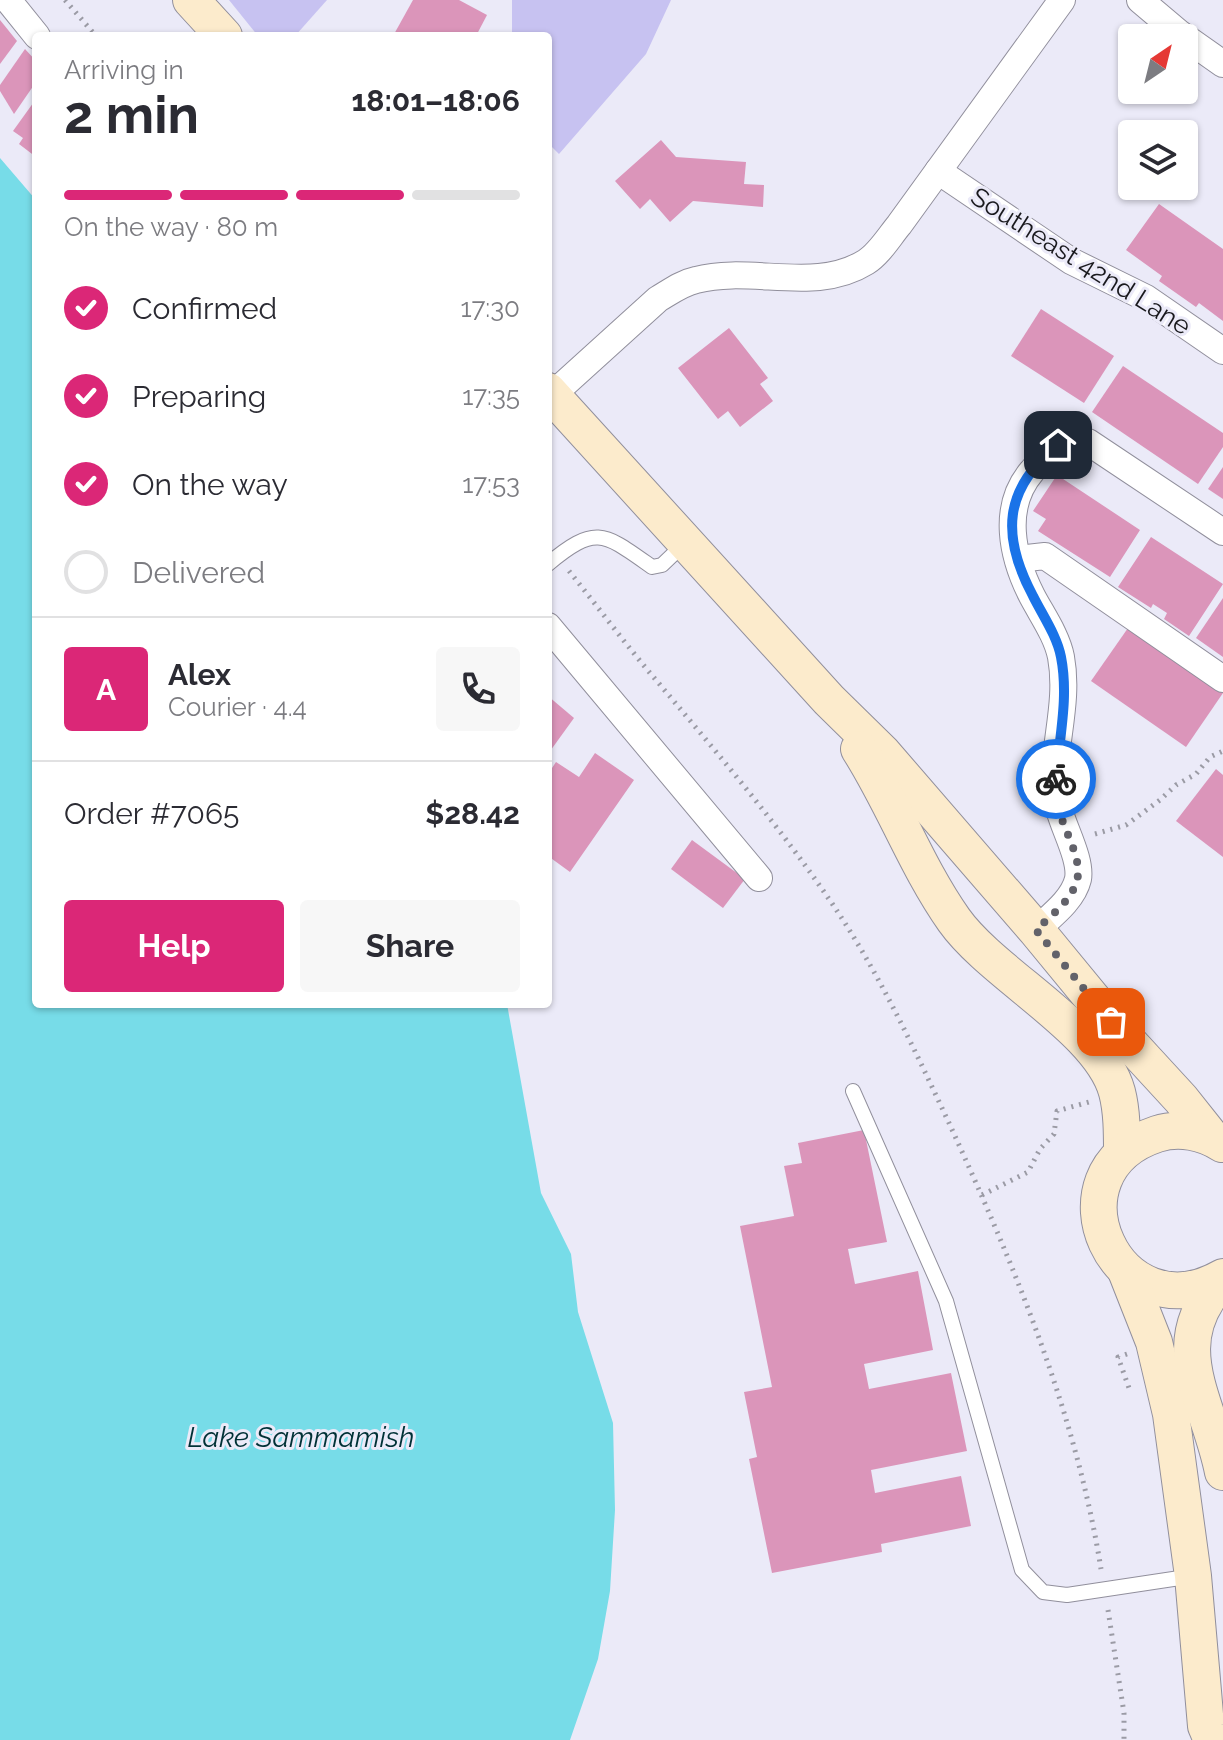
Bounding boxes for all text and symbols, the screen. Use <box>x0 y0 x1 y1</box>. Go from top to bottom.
north arrow <box>1118 24 1198 104</box>
map controls <box>1118 24 1198 200</box>
text: Arriving in <box>64 55 184 85</box>
text: 18:01–18:06 <box>352 83 520 118</box>
text: 2 min <box>64 84 199 145</box>
button: layers <box>1118 120 1198 200</box>
street label: Southeast 42nd Lane <box>966 181 1196 341</box>
text: On the way · 80 m <box>64 212 278 242</box>
icon: check <box>64 286 108 330</box>
text: Confirmed <box>132 291 277 326</box>
text: 17:30 <box>460 293 520 323</box>
icon: check <box>64 374 108 418</box>
text: Preparing <box>132 379 266 414</box>
text: 17:35 <box>462 381 520 411</box>
pin <box>1024 411 1092 479</box>
icon: home <box>1036 423 1080 467</box>
icon: check <box>64 462 108 506</box>
text: On the way <box>132 467 288 502</box>
text: 17:53 <box>462 469 520 499</box>
text: Delivered <box>132 555 265 590</box>
button: phone <box>436 647 520 731</box>
text: Alex <box>168 657 231 692</box>
text: A <box>96 672 116 707</box>
text: Courier · 4.4 <box>168 692 307 722</box>
courier <box>1016 739 1096 819</box>
icon: bike <box>1034 757 1078 801</box>
text: Order #7065 <box>64 796 239 831</box>
text: $28.42 <box>425 796 520 831</box>
button: Help <box>64 900 284 992</box>
button: Share <box>300 900 520 992</box>
pin <box>1077 988 1145 1056</box>
icon: bag <box>1089 1000 1133 1044</box>
water label: Lake Sammamish <box>188 1421 414 1454</box>

